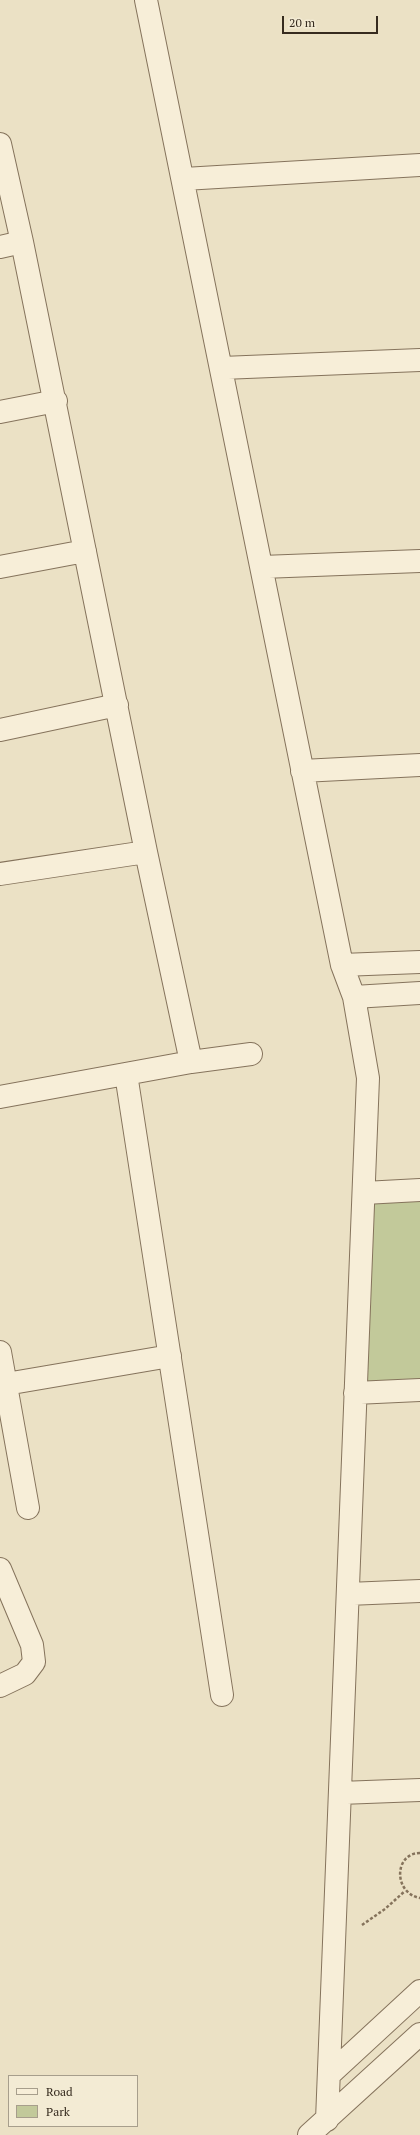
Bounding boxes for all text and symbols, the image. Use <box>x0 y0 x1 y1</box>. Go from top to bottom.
scale bar <box>284 8 380 34</box>
text: 20 m <box>289 15 315 30</box>
legend <box>8 2075 138 2127</box>
text: Road <box>46 2084 73 2099</box>
text: Park <box>46 2104 70 2119</box>

